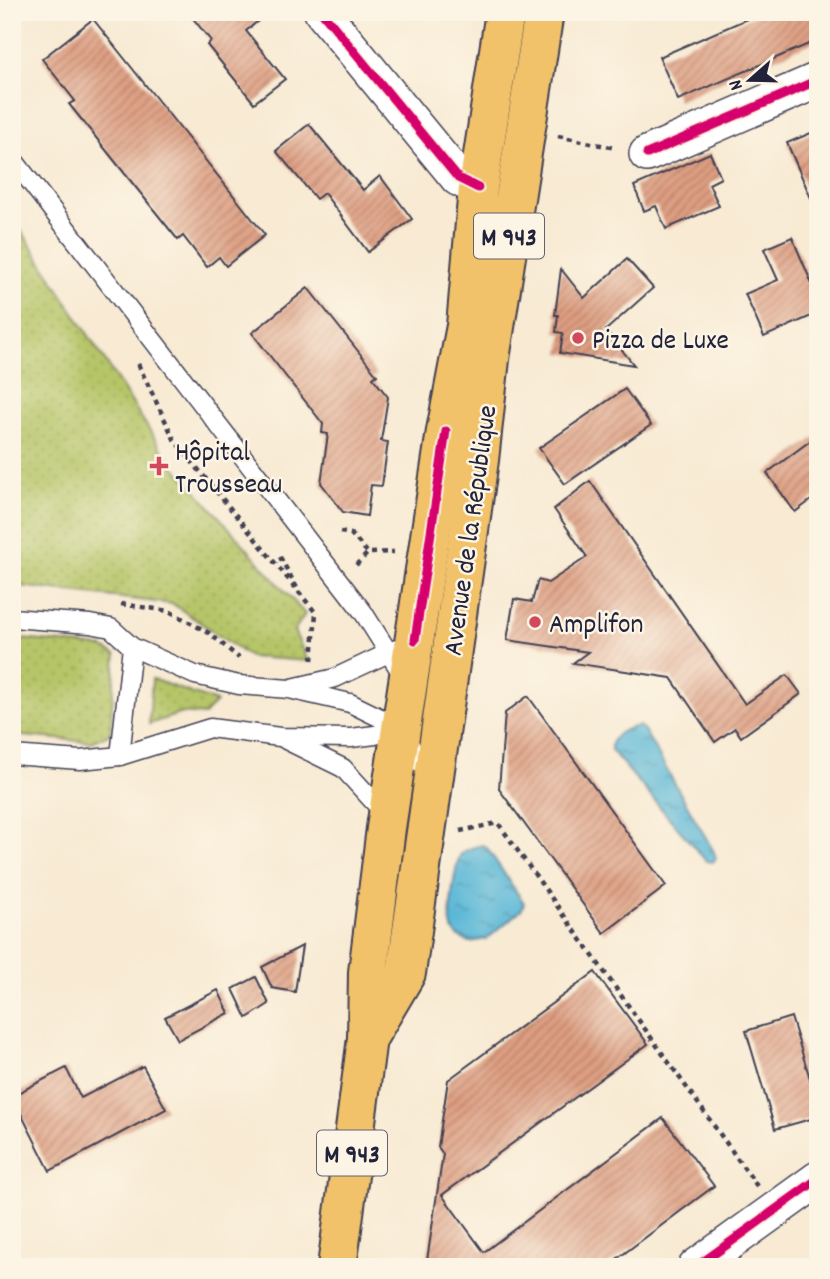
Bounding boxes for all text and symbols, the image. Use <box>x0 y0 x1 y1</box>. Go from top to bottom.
north arrow <box>714 46 784 116</box>
text: N <box>723 76 752 94</box>
road number: M 943 <box>474 214 544 258</box>
place label: Pizza de Luxe <box>592 323 729 363</box>
marker: Pizza de Luxe <box>570 330 586 346</box>
street label: Avenue de la République <box>436 403 510 659</box>
place label: Hôpital Trousseau <box>175 435 282 507</box>
marker: Hôpital Trousseau <box>149 456 169 476</box>
place label: Amplifon <box>549 607 643 647</box>
marker: Amplifon <box>527 614 543 630</box>
road number: M 943 <box>317 1130 387 1176</box>

